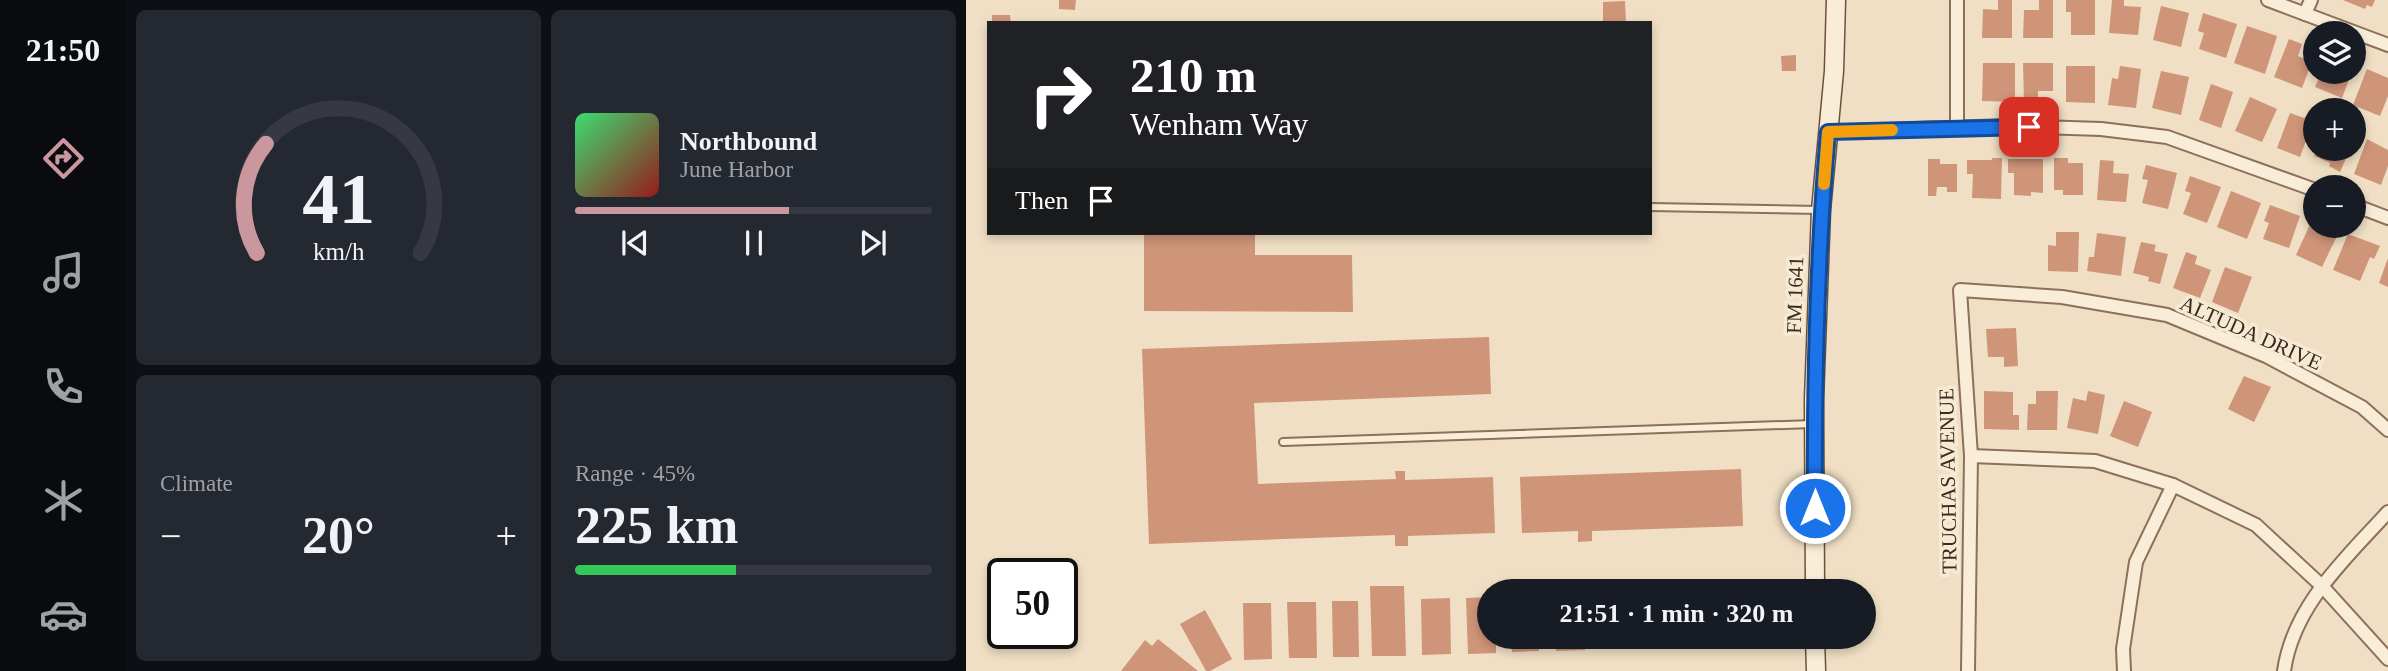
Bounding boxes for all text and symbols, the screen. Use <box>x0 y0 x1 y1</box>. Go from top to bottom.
map controls <box>2303 21 2366 238</box>
button: layers <box>2303 21 2366 84</box>
text: 21:50 <box>26 32 100 68</box>
text: 210 m <box>1130 48 1257 103</box>
icon: right <box>1015 49 1106 140</box>
pin <box>1999 97 2059 157</box>
button: + <box>2303 98 2366 161</box>
text: Wenham Way <box>1130 106 1308 142</box>
icon: arrive <box>2010 108 2048 146</box>
text: Northbound <box>680 127 817 156</box>
icon: directions <box>39 134 88 183</box>
text: June Harbor <box>680 157 793 182</box>
text: 41 <box>302 159 375 240</box>
button: − <box>2303 175 2366 238</box>
icon: arrive <box>1082 182 1120 220</box>
text: Then <box>1015 186 1068 215</box>
icon: previous <box>616 224 654 262</box>
icon: pause <box>735 224 773 262</box>
icon: next <box>854 224 892 262</box>
text: km/h <box>313 238 365 265</box>
icon: music <box>39 248 88 297</box>
street label: FM 1641 <box>1782 256 1808 334</box>
street label: ALTUDA DRIVE <box>2176 291 2326 375</box>
icon: phone <box>39 362 88 411</box>
street label: TRUCHAS AVENUE <box>1934 388 1962 574</box>
text: Range · 45% <box>575 461 695 486</box>
text: Climate <box>160 471 233 496</box>
position arrow <box>1778 471 1852 545</box>
icon: climate <box>39 476 88 525</box>
text: 225 km <box>575 497 738 554</box>
text: 20° <box>302 507 375 564</box>
text: − <box>160 515 181 557</box>
text: + <box>496 515 517 557</box>
speed limit sign: 50 <box>987 558 1078 649</box>
icon: car <box>39 590 88 639</box>
text: 21:51 · 1 min · 320 m <box>1560 599 1794 628</box>

